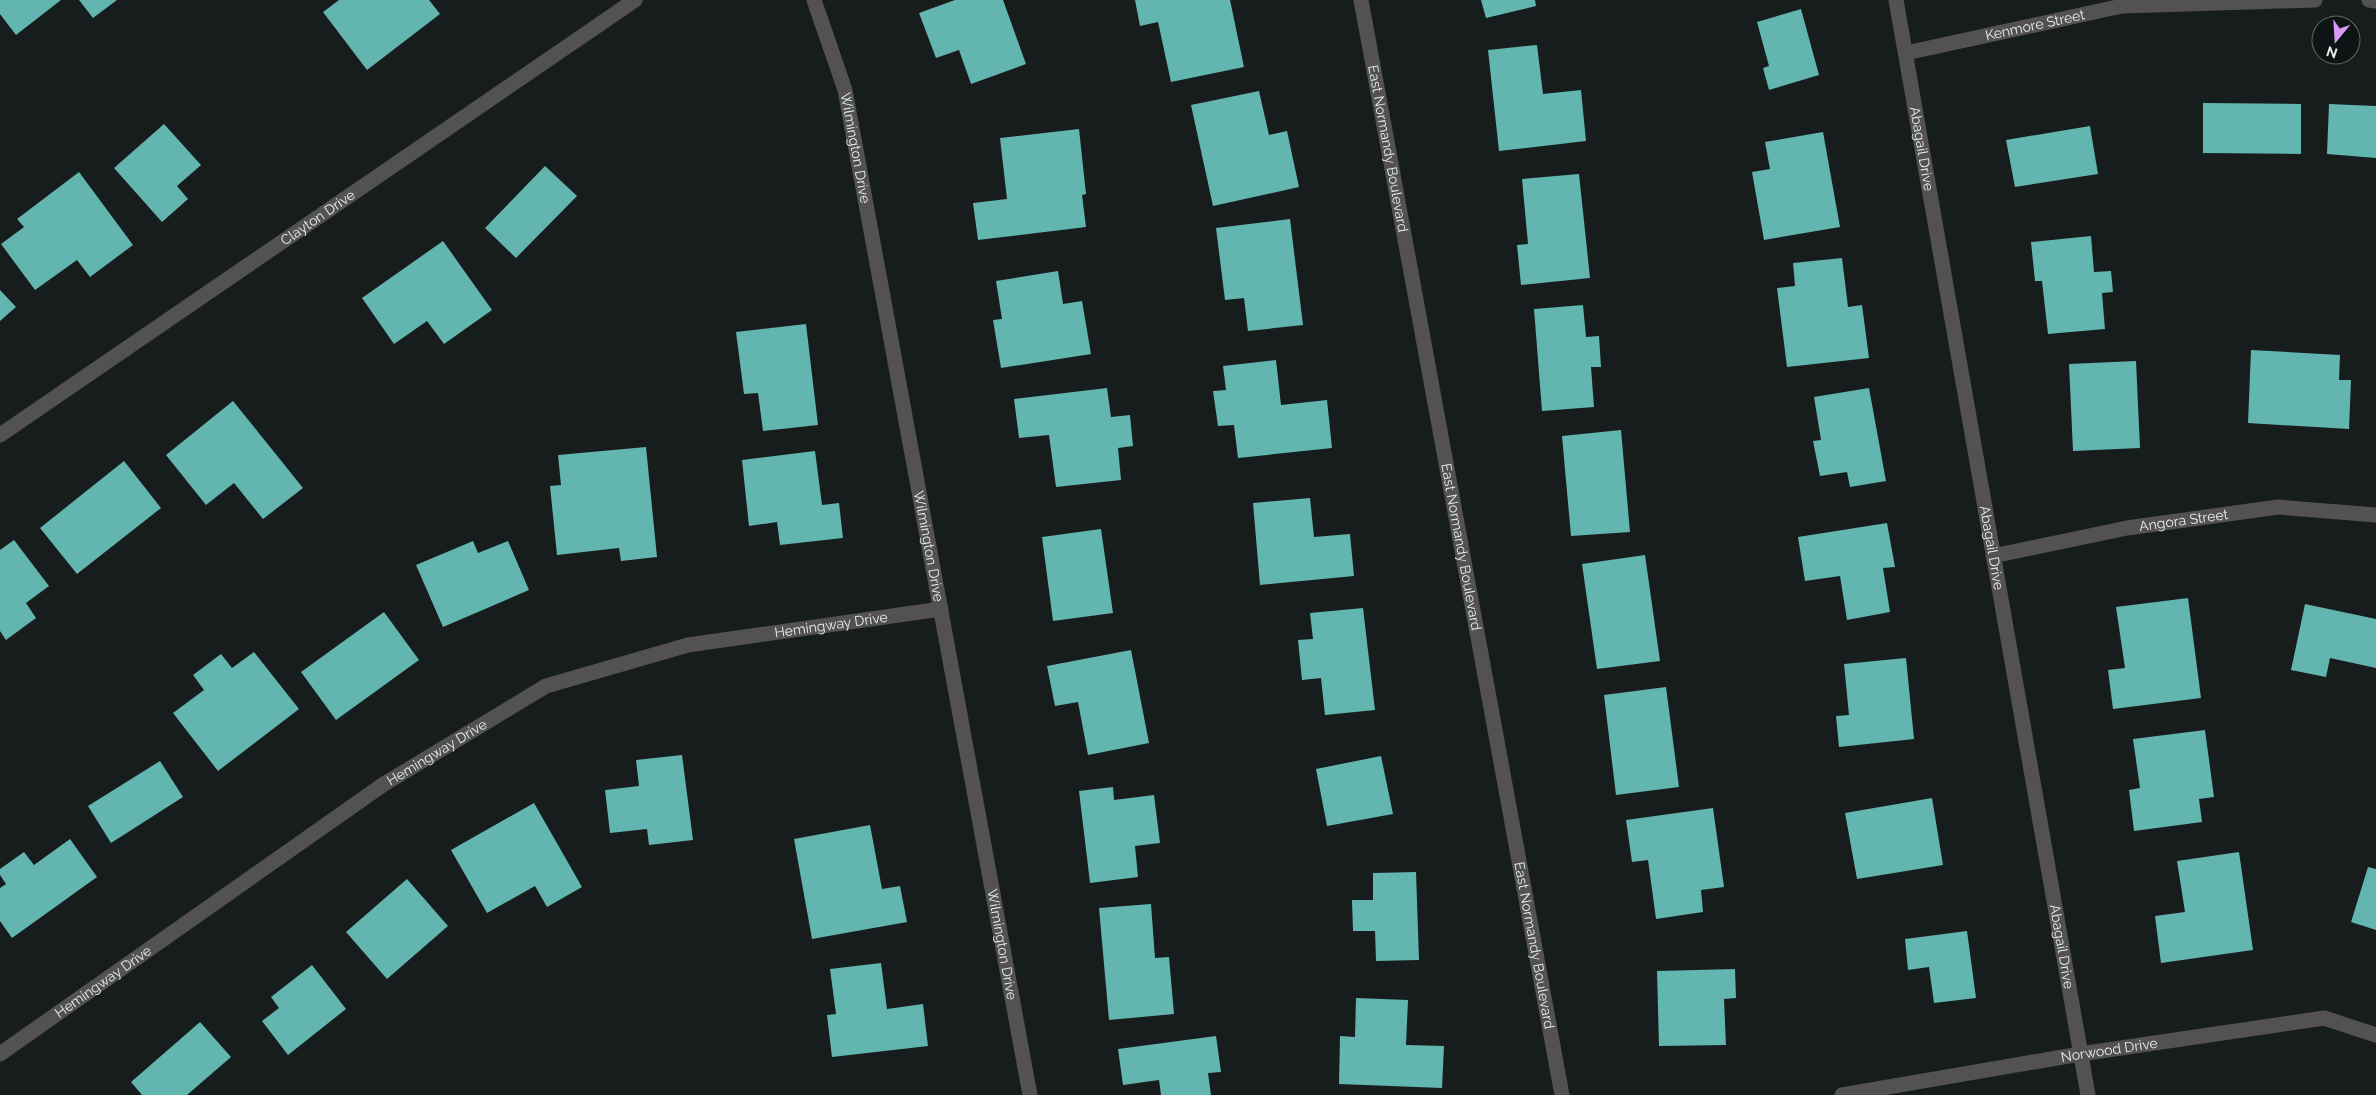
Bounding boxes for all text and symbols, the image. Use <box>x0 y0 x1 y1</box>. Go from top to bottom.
street label: Kenmore Street <box>1984 6 2087 44</box>
north arrow <box>2311 15 2361 65</box>
text: N <box>2324 43 2340 62</box>
street label: East Normandy Boulevard <box>1365 64 1411 233</box>
street label: Wilmington Drive <box>838 91 874 205</box>
street label: Abagail Drive <box>1907 105 1937 192</box>
street label: Clayton Drive <box>277 186 358 248</box>
street label: East Normandy Boulevard <box>1438 462 1485 632</box>
street label: Wilmington Drive <box>911 489 947 603</box>
street label: Abagail Drive <box>1977 504 2007 591</box>
street label: Angora Street <box>2138 506 2229 534</box>
street label: Hemingway Drive <box>773 609 889 641</box>
street label: Hemingway Drive <box>384 716 490 788</box>
street label: East Normandy Boulevard <box>1511 860 1558 1030</box>
street label: Wilmington Drive <box>984 888 1020 1001</box>
street label: Abagail Drive <box>2047 903 2077 990</box>
street label: Hemingway Drive <box>52 942 154 1021</box>
street label: Norwood Drive <box>2060 1035 2159 1065</box>

